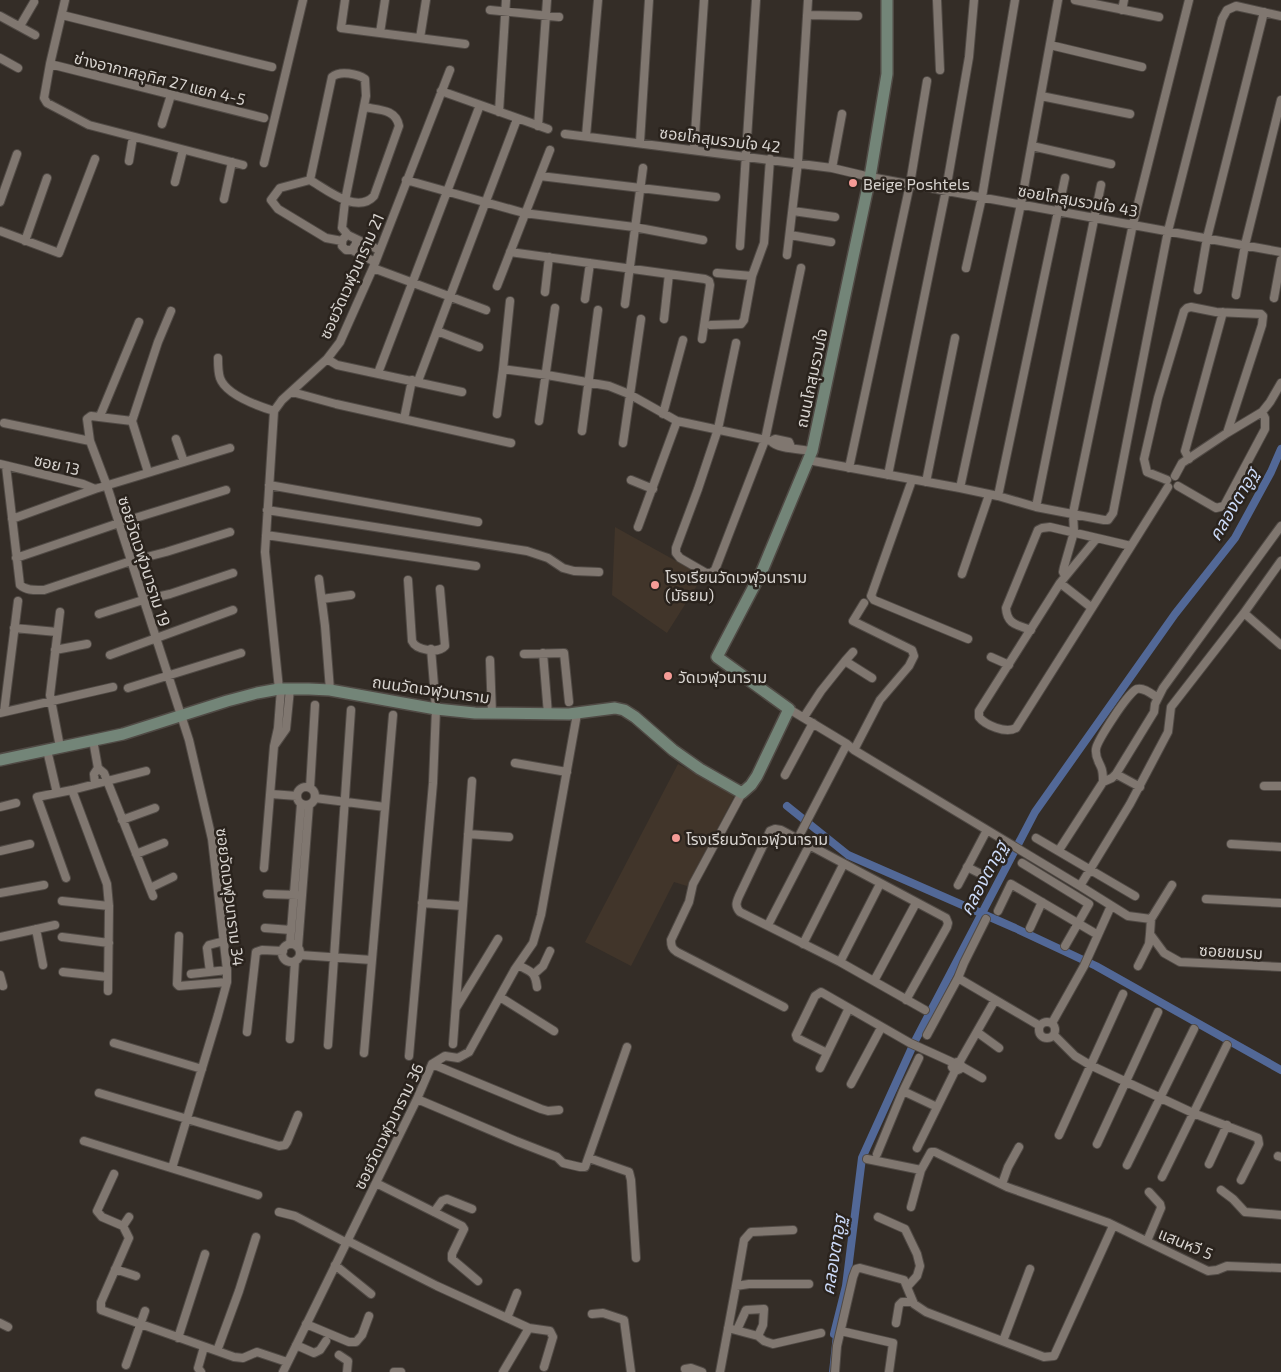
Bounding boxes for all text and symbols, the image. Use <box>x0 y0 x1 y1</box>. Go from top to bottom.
street label: ช่างอากาศอุทิศ 27 แยก 4-5 <box>72 48 248 109</box>
street label: ซอยโกสุมรวมใจ 42 <box>658 122 782 157</box>
place label: Beige Poshtels <box>863 174 970 193</box>
marker: Beige Poshtels <box>847 177 859 189</box>
street label: ซอยโกสุมรวมใจ 43 <box>1016 180 1140 221</box>
street label: ซอยวัดเวฬุวนาราม 21 <box>315 210 388 342</box>
street label: ถนนโกสุมรวมใจ <box>791 327 832 430</box>
street label: ซอย 13 <box>32 450 82 478</box>
water label: คลองตาอูฐ <box>1203 462 1265 545</box>
street label: ซอยวัดเวฬุวนาราม 19 <box>114 493 175 629</box>
place label: โรงเรียนวัดเวฬุวนาราม (มัธยม) <box>665 567 807 604</box>
marker: โรงเรียนวัดเวฬุวนาราม (มัธยม) <box>649 579 661 591</box>
place label: วัดเวฬุวนาราม <box>678 667 767 687</box>
marker: วัดเวฬุวนาราม <box>662 670 674 682</box>
street label: ถนนวัดเวฬุวนาราม <box>371 671 491 708</box>
street label: ซอยวัดเวฬุวนาราม 34 <box>212 827 249 967</box>
place label: โรงเรียนวัดเวฬุวนาราม <box>686 829 828 849</box>
marker: โรงเรียนวัดเวฬุวนาราม <box>670 832 682 844</box>
water label: คลองตาอูฐ <box>954 836 1013 919</box>
street label: ซอยชมรม <box>1199 940 1263 962</box>
street label: ซอยวัดเวฬุวนาราม 36 <box>349 1060 428 1193</box>
water label: คลองตาอูฐ <box>816 1212 851 1297</box>
street label: แสนหวี 5 <box>1156 1223 1216 1263</box>

